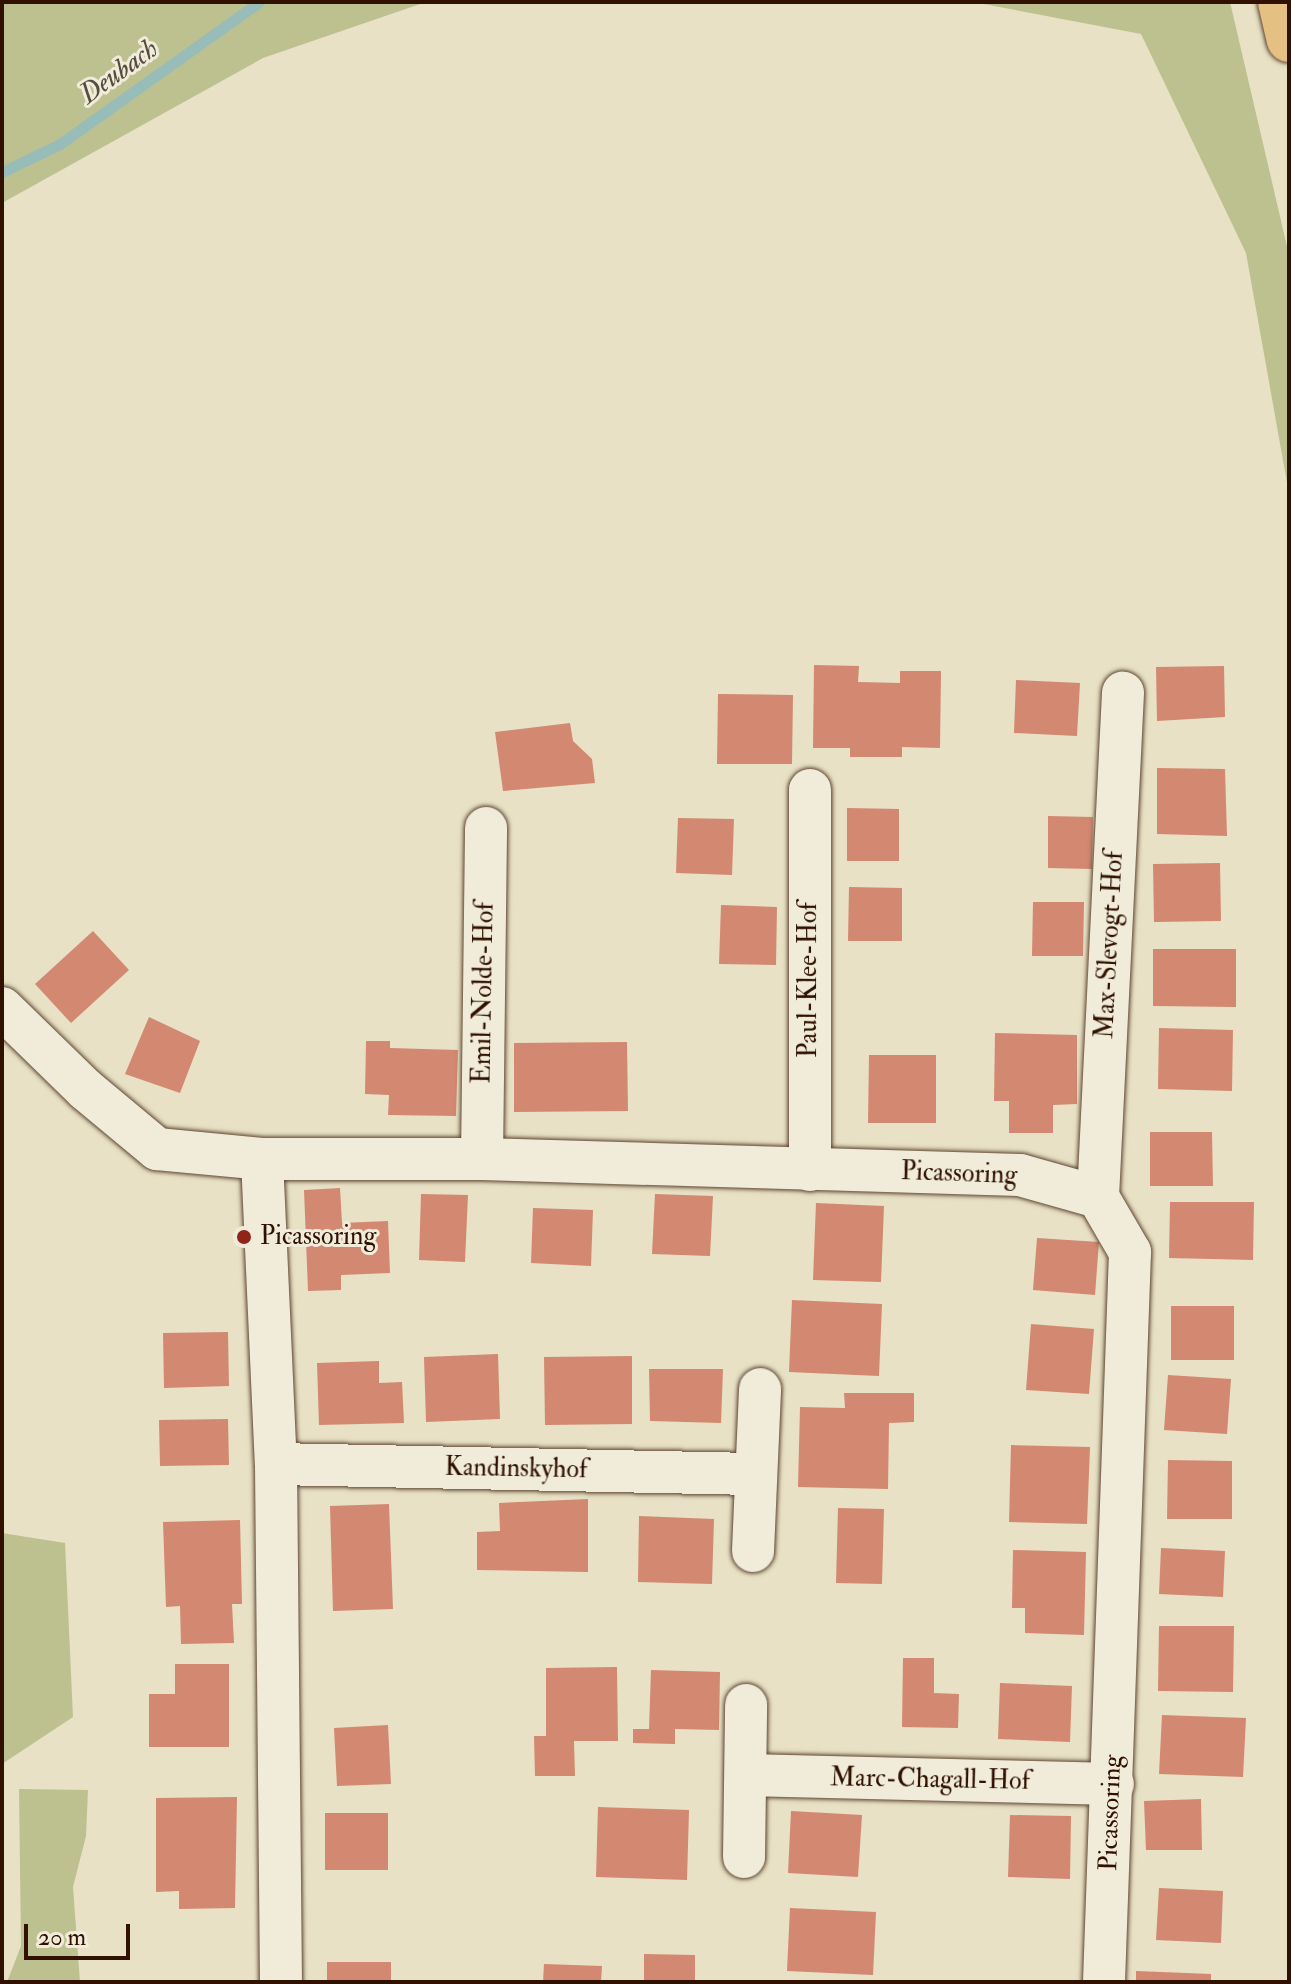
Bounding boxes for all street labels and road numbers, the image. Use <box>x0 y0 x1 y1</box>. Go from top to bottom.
street label: Max-Slevogt-Hof <box>1090 850 1130 1040</box>
street label: Emil-Nolde-Hof <box>467 902 501 1084</box>
street label: Paul-Klee-Hof <box>793 902 825 1058</box>
street label: Picassoring <box>900 1156 1018 1192</box>
street label: Kandinskyhof <box>444 1452 588 1486</box>
street label: Picassoring <box>1093 1754 1129 1872</box>
street label: Marc-Chagall-Hof <box>830 1763 1030 1797</box>

